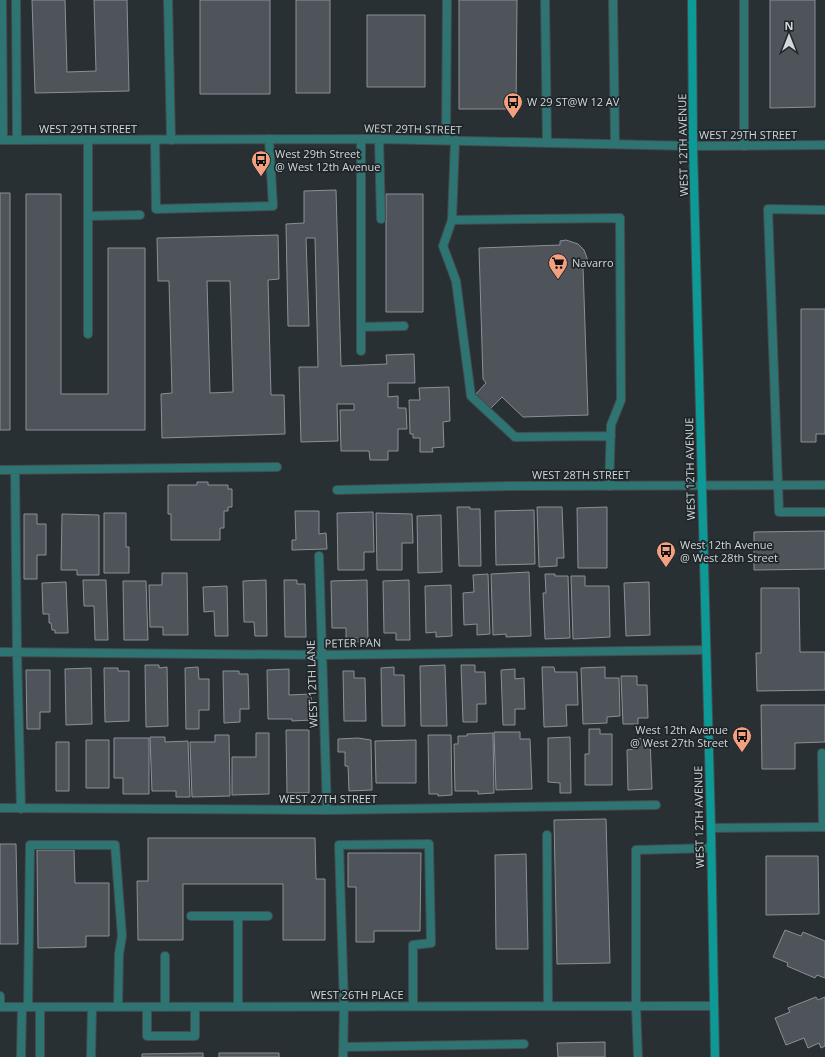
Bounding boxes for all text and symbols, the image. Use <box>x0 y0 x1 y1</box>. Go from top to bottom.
north arrow <box>769 16 809 56</box>
text: N <box>785 18 793 33</box>
bus stop icon: W 29 ST@W 12 AV <box>502 91 524 119</box>
street label: WEST 12TH AVENUE <box>674 93 691 197</box>
place label: W 29 ST@W 12 AV <box>527 94 620 109</box>
street label: WEST 29TH STREET <box>364 120 462 137</box>
street label: WEST 29TH STREET <box>39 121 137 136</box>
street label: WEST 29TH STREET <box>699 127 797 142</box>
place label: West 29th Street @ West 12th Avenue <box>275 146 380 174</box>
bus stop icon: West 29th Street @ West 12th Avenue <box>250 149 272 177</box>
supermarket icon: Navarro <box>547 252 569 280</box>
place label: Navarro <box>572 255 614 270</box>
street label: WEST 12TH AVENUE <box>681 417 698 521</box>
street label: WEST 28TH STREET <box>532 467 630 482</box>
place label: West 12th Avenue @ West 28th Street <box>680 537 778 565</box>
bus stop icon: West 12th Avenue @ West 28th Street <box>655 540 677 568</box>
street label: PETER PAN <box>325 635 381 650</box>
street label: WEST 12TH LANE <box>302 640 321 728</box>
place label: West 12th Avenue @ West 27th Street <box>630 722 728 750</box>
bus stop icon: West 12th Avenue @ West 27th Street <box>731 725 753 753</box>
street label: WEST 12TH AVENUE <box>690 765 707 869</box>
street label: WEST 27TH STREET <box>279 791 377 806</box>
street label: WEST 26TH PLACE <box>310 987 404 1002</box>

